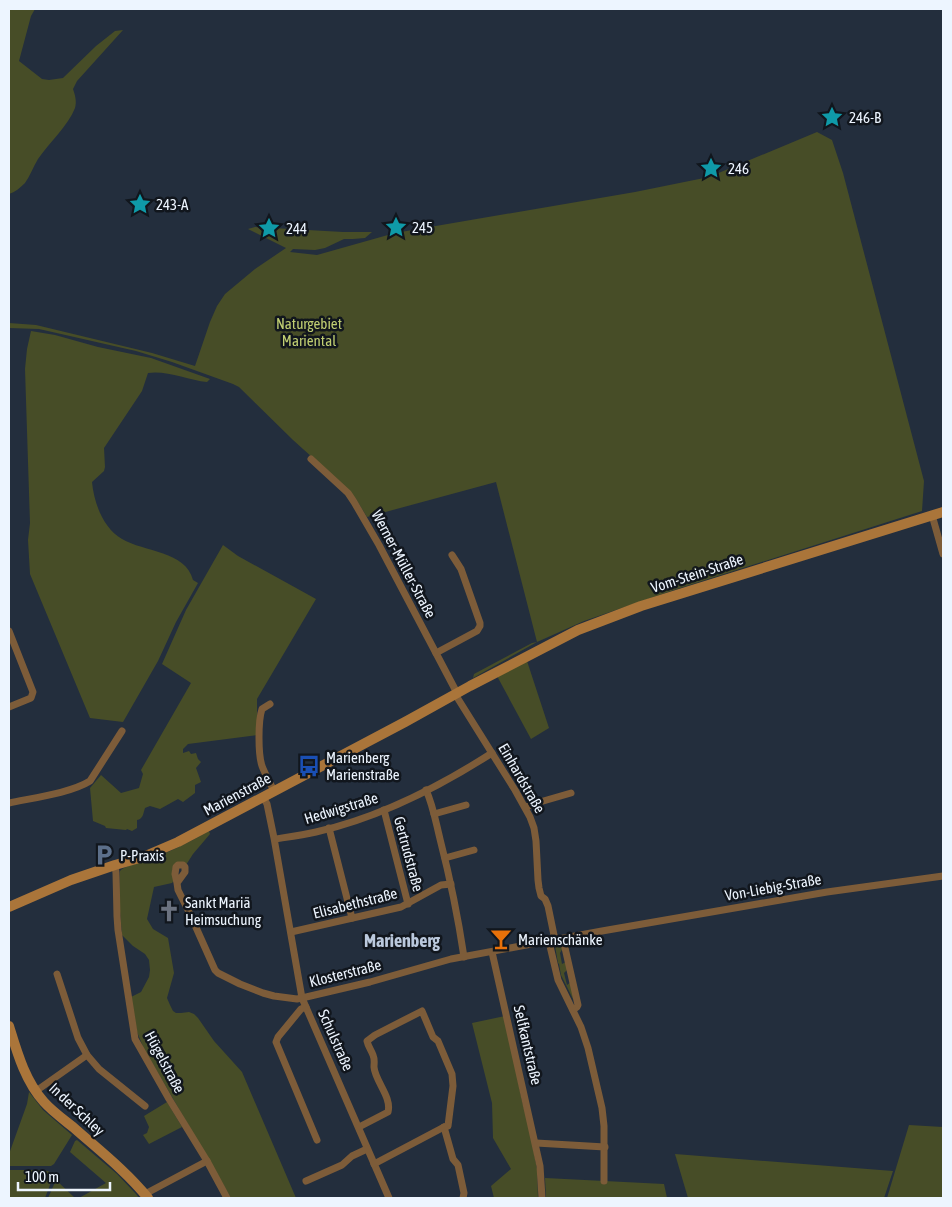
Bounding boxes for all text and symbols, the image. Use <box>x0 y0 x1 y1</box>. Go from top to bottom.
place icon: 246-B <box>819 104 845 130</box>
place label: 246-B <box>849 109 881 126</box>
place icon: 246 <box>698 155 724 181</box>
place label: 246 <box>728 160 749 177</box>
place icon: 243-A <box>127 191 153 217</box>
place label: 243-A <box>156 196 189 213</box>
place icon: 245 <box>383 214 409 240</box>
place icon: 244 <box>256 215 282 241</box>
place label: 245 <box>412 219 433 236</box>
place label: 244 <box>286 220 307 237</box>
park label: Naturgebiet Mariental <box>276 315 342 349</box>
street label: Werner-Müller-Straße <box>368 507 440 621</box>
street label: Vom-Stein-Straße <box>649 550 745 596</box>
street label: Einhardstraße <box>495 740 549 816</box>
place label: Marienberg Marienstraße <box>326 749 400 783</box>
bus stop icon: Marienberg Marienstraße <box>296 753 322 779</box>
street label: Marienstraße <box>201 769 274 819</box>
street label: Hedwigstraße <box>302 789 380 827</box>
street label: Gertrudstraße <box>391 815 427 893</box>
parking icon: P-Praxis <box>91 842 117 868</box>
place label: P-Praxis <box>120 847 164 864</box>
street label: Von-Liebig-Straße <box>724 870 823 904</box>
street label: Elisabethstraße <box>311 884 399 922</box>
place label: Sankt Mariä Heimsuchung <box>185 894 262 928</box>
church icon: Sankt Mariä Heimsuchung <box>156 898 182 924</box>
bar icon: Marienschänke <box>488 926 514 952</box>
district label: Marienberg <box>364 930 440 951</box>
place label: Marienschänke <box>518 931 603 948</box>
street label: Klosterstraße <box>307 956 383 990</box>
street label: Selfkantstraße <box>511 1004 545 1087</box>
street label: Schulstraße <box>315 1007 357 1073</box>
street label: Hügelstraße <box>142 1028 188 1096</box>
street label: In der Schley <box>46 1079 108 1139</box>
scale bar <box>18 1160 110 1192</box>
text: 100 m <box>25 1168 59 1185</box>

